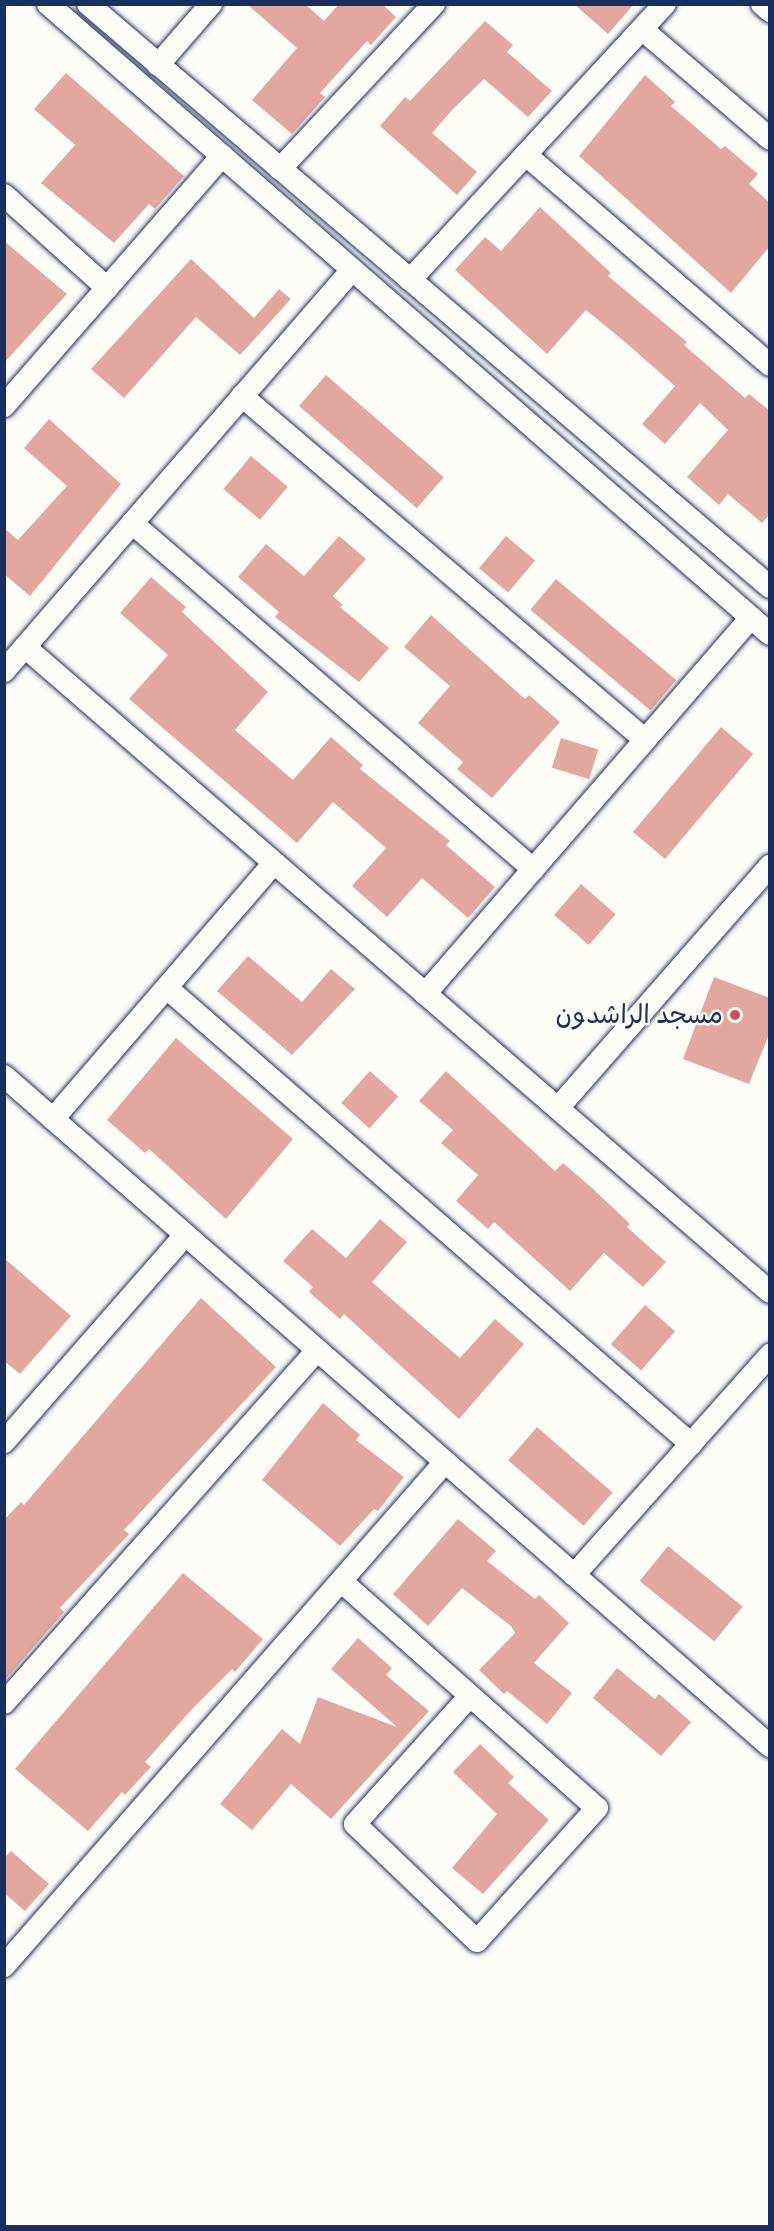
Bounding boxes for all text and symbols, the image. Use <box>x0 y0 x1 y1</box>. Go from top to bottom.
place label: مسجد الراشدون <box>556 999 723 1031</box>
marker: مسجد الراشدون <box>728 1008 742 1022</box>

